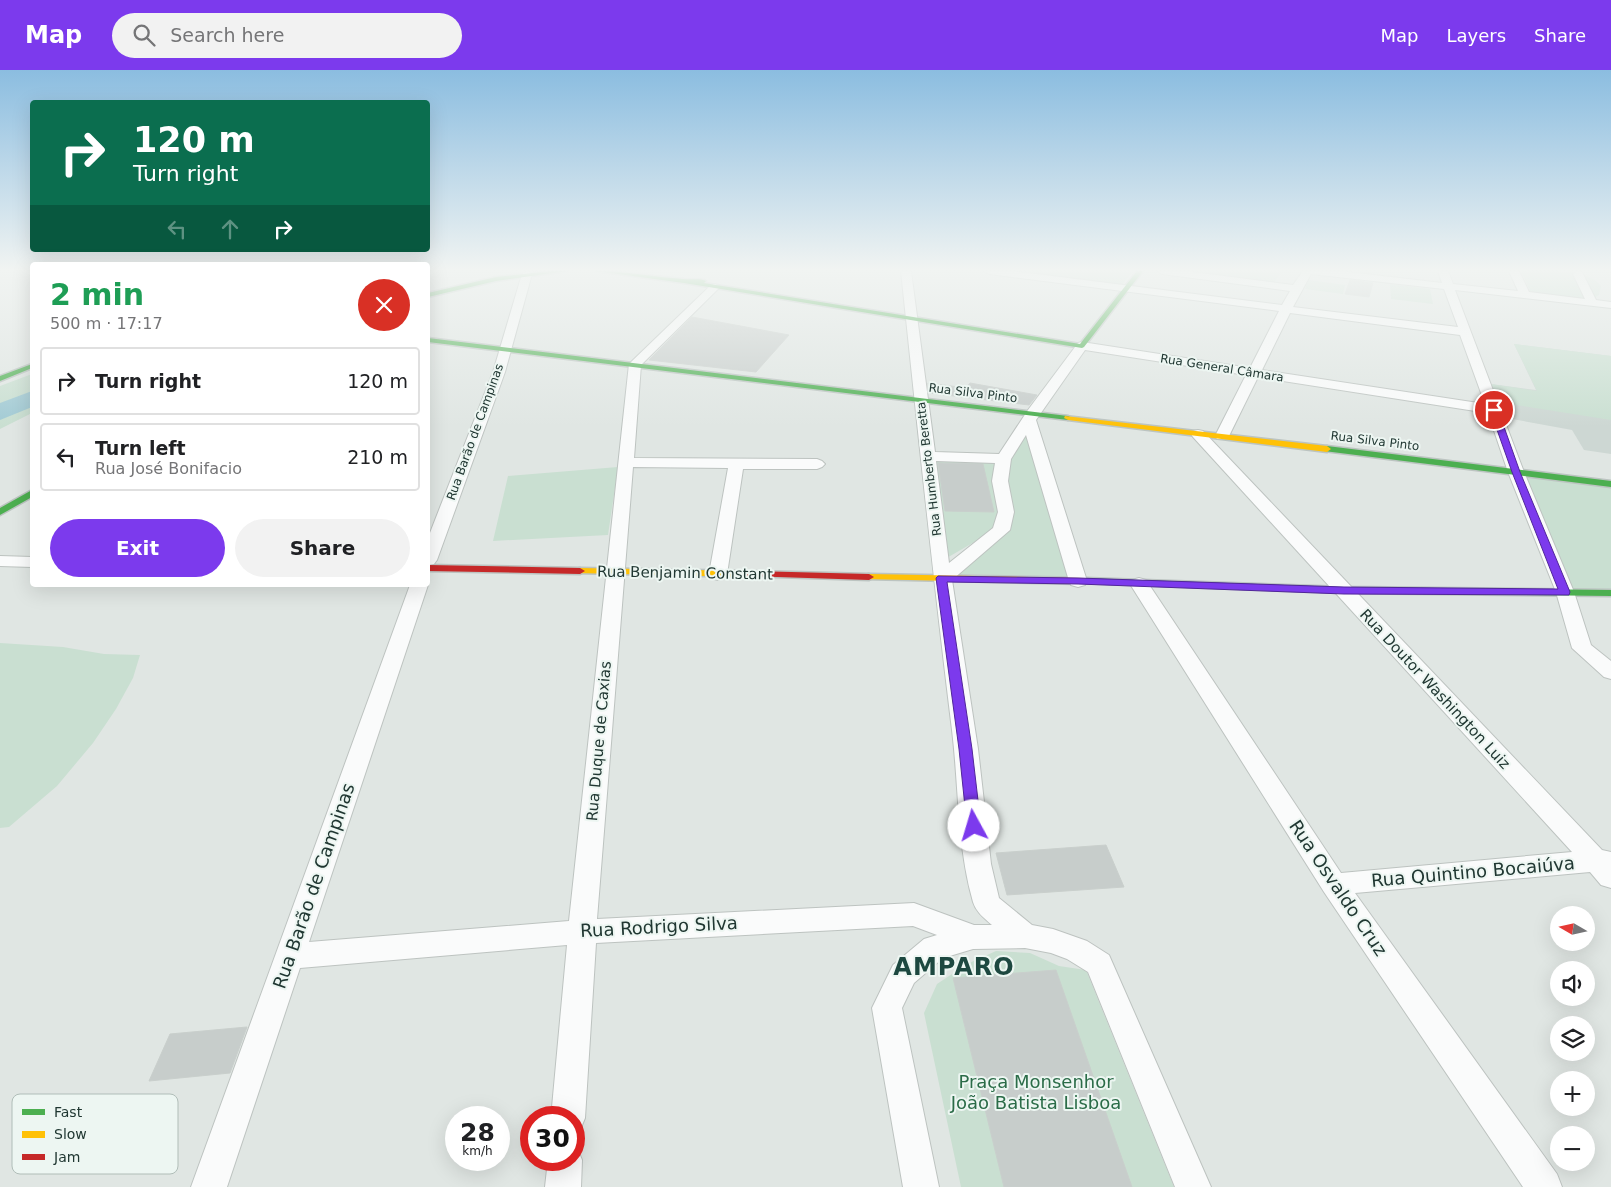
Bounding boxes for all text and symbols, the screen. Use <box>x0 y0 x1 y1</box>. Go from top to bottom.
search box <box>112 13 462 58</box>
text: Map <box>25 21 82 49</box>
icon: search <box>130 21 158 49</box>
text: Search here <box>170 24 284 46</box>
text: Map <box>1380 25 1418 46</box>
text: Layers <box>1446 25 1506 46</box>
text: Share <box>1534 25 1586 46</box>
icon: right <box>50 120 115 185</box>
text: 120 m <box>133 120 255 160</box>
text: Turn right <box>133 161 238 186</box>
icon: left <box>163 215 191 243</box>
icon: ahead <box>216 215 244 243</box>
icon: right <box>269 215 297 243</box>
text: 2 min <box>50 277 144 312</box>
button: close <box>358 279 410 331</box>
text: 500 m · 17:17 <box>50 314 163 333</box>
street label: Rua General Câmara <box>1159 351 1285 385</box>
street label: Rua Barão de Campinas <box>444 362 506 502</box>
icon: right <box>52 367 80 395</box>
text: Turn right <box>95 370 201 392</box>
text: 120 m <box>347 370 408 392</box>
street label: Rua Silva Pinto <box>928 381 1018 405</box>
pin <box>1473 389 1515 431</box>
icon: arrive <box>1480 396 1508 424</box>
street label: Rua Humberto Beretta <box>914 401 944 537</box>
street label: Rua Silva Pinto <box>1330 429 1420 453</box>
text: Turn left <box>95 437 186 459</box>
icon: left <box>52 443 80 471</box>
text: 210 m <box>347 446 408 468</box>
text: Rua José Bonifacio <box>95 459 242 478</box>
button: Exit <box>50 519 225 577</box>
button: Share <box>235 519 410 577</box>
street label: Rua Benjamin Constant <box>597 562 773 584</box>
street label: Rua Doutor Washington Luiz <box>1356 605 1514 773</box>
street label: Rua Duque de Caxias <box>583 660 615 822</box>
street label: Rua Barão de Campinas <box>268 780 359 991</box>
position arrow <box>947 799 999 851</box>
street label: Rua Osvaldo Cruz <box>1285 816 1392 960</box>
street label: Rua Quintino Bocaiúva <box>1370 852 1576 891</box>
north arrow <box>1550 906 1595 951</box>
map controls <box>1550 906 1595 1171</box>
street label: Rua Rodrigo Silva <box>580 912 738 941</box>
district label: AMPARO <box>893 953 1015 981</box>
button: sound <box>1550 961 1595 1006</box>
button: layers <box>1550 1016 1595 1061</box>
park label: Praça Monsenhor João Batista Lisboa <box>950 1071 1121 1113</box>
button: + <box>1550 1071 1595 1116</box>
legend <box>12 1094 178 1174</box>
text: Fast <box>54 1104 83 1120</box>
speed limit sign: 30 <box>520 1106 585 1171</box>
text: 28 <box>460 1118 495 1147</box>
text: Slow <box>54 1126 87 1142</box>
button: − <box>1550 1126 1595 1171</box>
text: km/h <box>462 1144 493 1158</box>
text: Jam <box>53 1149 80 1165</box>

